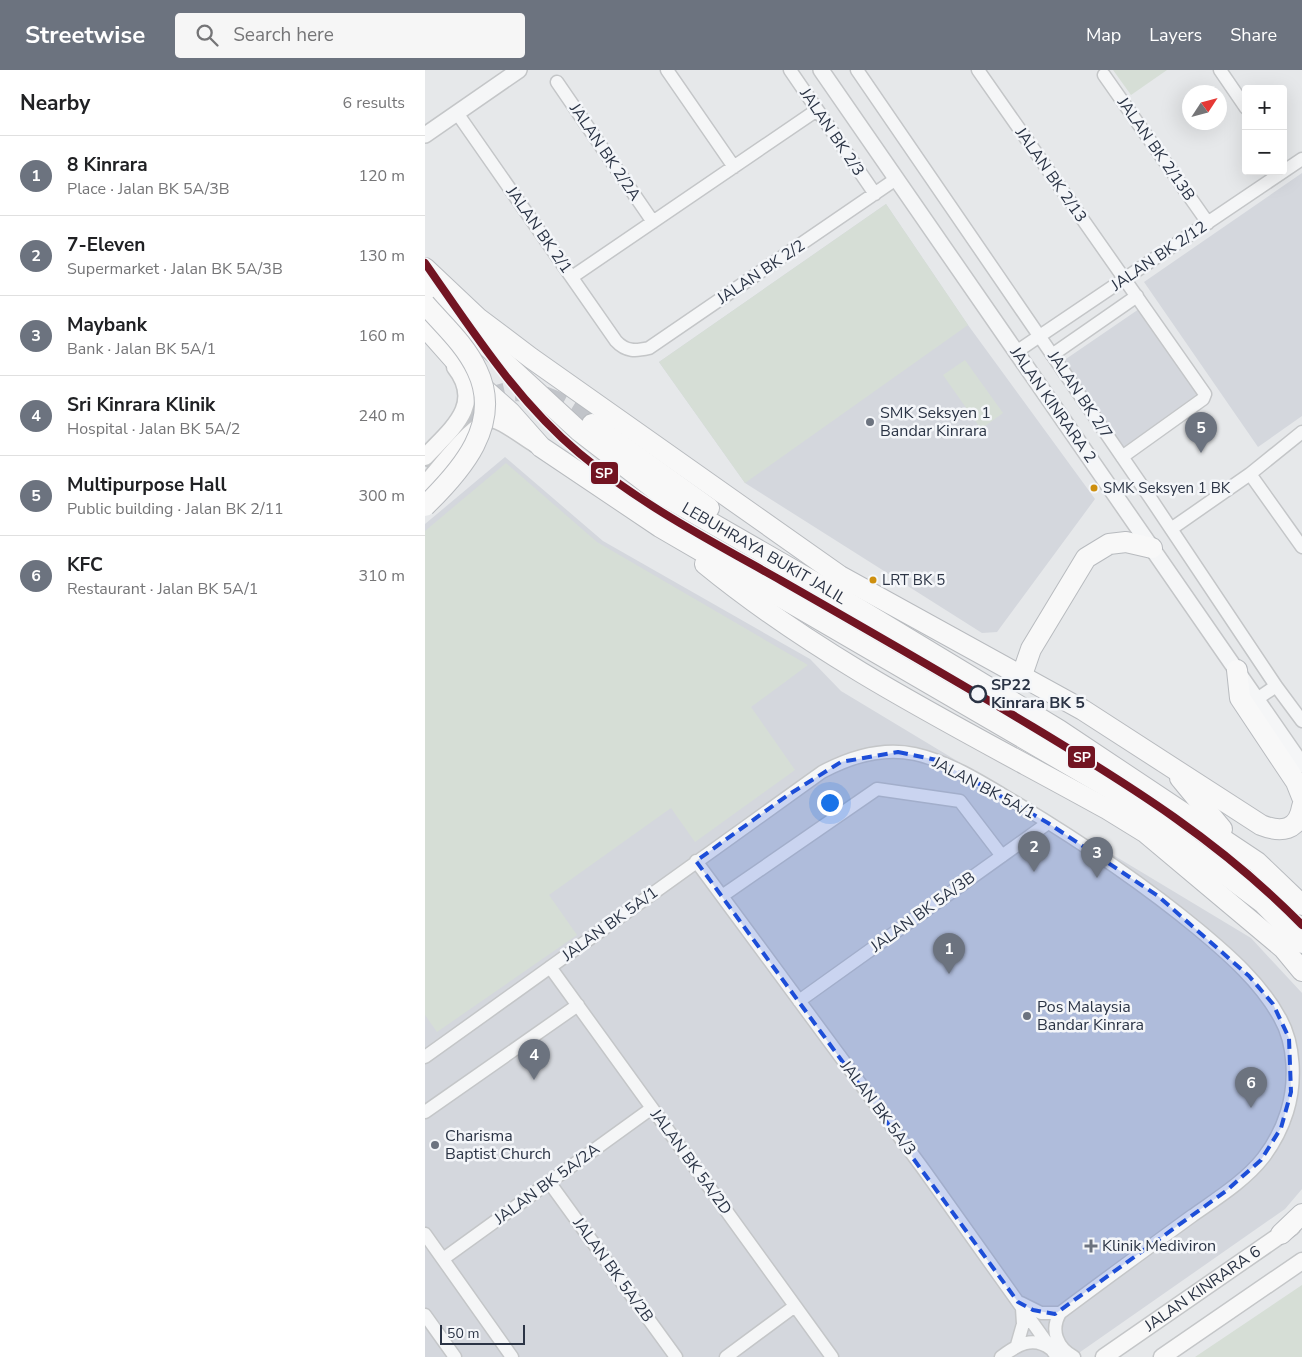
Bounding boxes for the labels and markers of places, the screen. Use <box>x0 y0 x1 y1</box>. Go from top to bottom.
place label: SMK Seksyen 1 Bandar Kinrara <box>880 402 991 442</box>
pin: 5 <box>1185 412 1217 453</box>
marker: SMK Seksyen 1 Bandar Kinrara <box>864 416 876 428</box>
place label: SMK Seksyen 1 BK <box>1103 478 1231 498</box>
marker: SMK Seksyen 1 BK <box>1089 483 1099 493</box>
place label: LRT BK 5 <box>882 570 945 590</box>
marker: LRT BK 5 <box>868 575 878 585</box>
place label: SP22 Kinrara BK 5 <box>991 674 1085 714</box>
marker: SP22 Kinrara BK 5 <box>969 685 987 703</box>
pin: 2 <box>1018 831 1050 872</box>
pin: 3 <box>1081 837 1113 878</box>
pin: 1 <box>933 933 965 974</box>
place label: Pos Malaysia Bandar Kinrara <box>1037 996 1144 1036</box>
marker: Pos Malaysia Bandar Kinrara <box>1021 1010 1033 1022</box>
pin: 4 <box>518 1039 550 1080</box>
pin: 6 <box>1235 1067 1267 1108</box>
place label: Charisma Baptist Church <box>445 1125 551 1165</box>
marker: Charisma Baptist Church <box>429 1139 441 1151</box>
place label: Klinik Mediviron <box>1102 1235 1216 1257</box>
marker: Klinik Mediviron <box>1084 1239 1098 1253</box>

